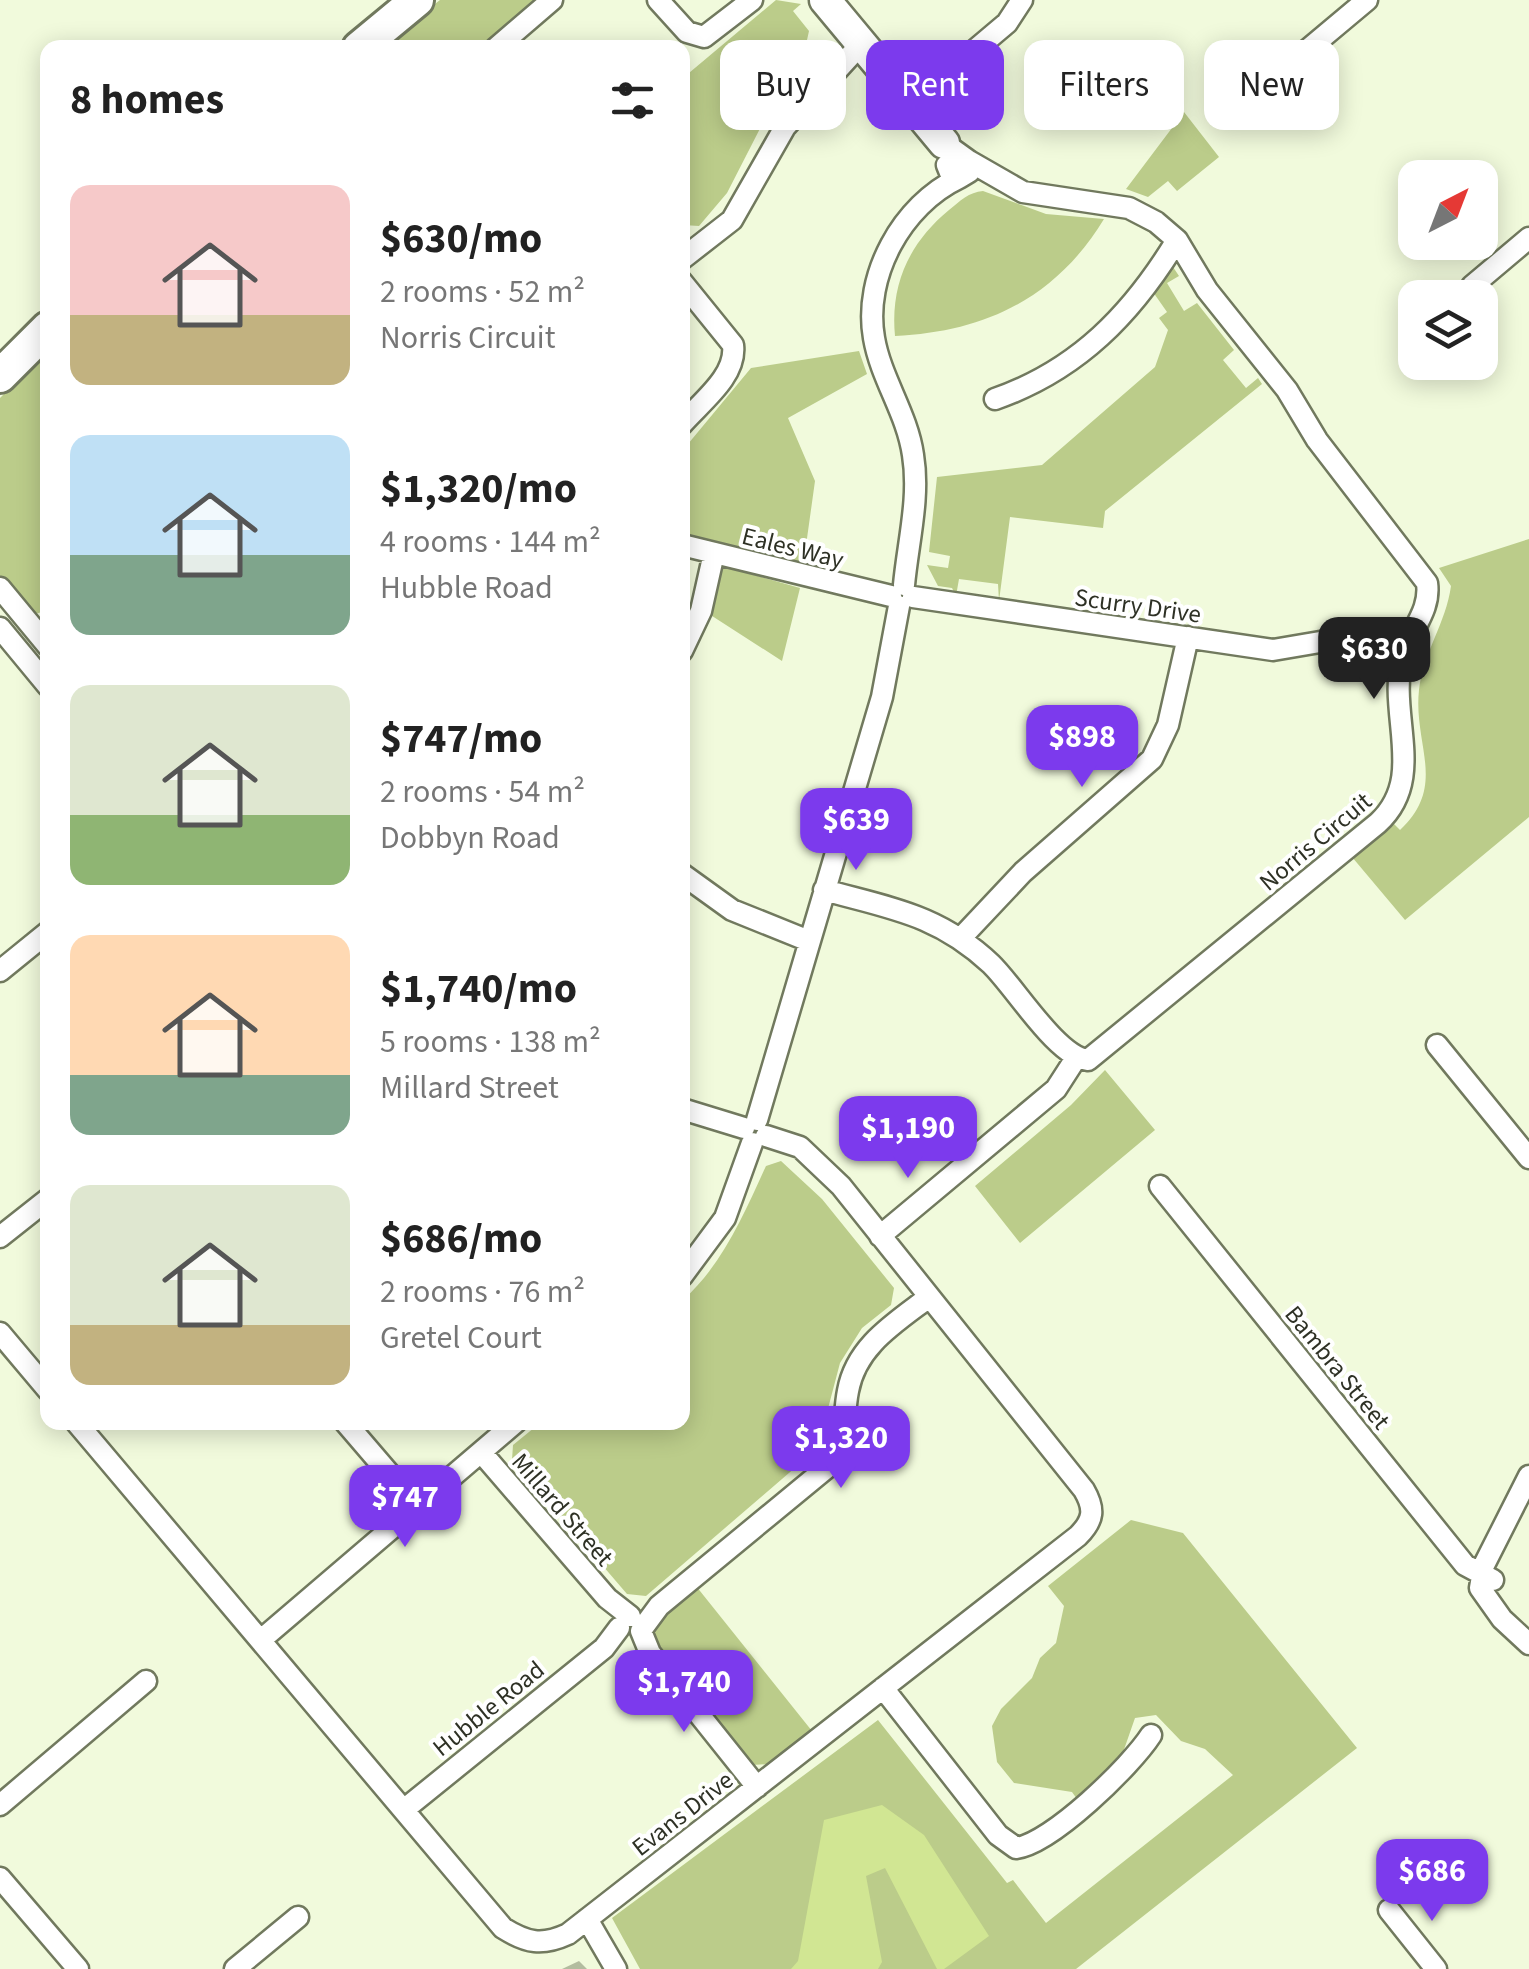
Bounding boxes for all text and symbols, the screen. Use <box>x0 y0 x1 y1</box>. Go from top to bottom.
chip: Buy <box>720 40 846 130</box>
chip: Rent <box>866 40 1004 130</box>
chip: Filters <box>1024 40 1184 130</box>
chip: New <box>1204 40 1339 130</box>
text: 8 homes <box>70 70 224 130</box>
icon: filters <box>605 73 660 128</box>
north arrow <box>1398 160 1498 260</box>
map controls <box>1398 160 1498 380</box>
text: $630/mo <box>380 209 542 269</box>
icon: home <box>150 225 270 345</box>
text: 2 rooms · 52 m² <box>380 269 585 315</box>
button: layers <box>1398 280 1498 380</box>
text: Norris Circuit <box>380 315 556 361</box>
text: $1,320/mo <box>380 459 577 519</box>
icon: home <box>150 475 270 595</box>
street label: Eales Way <box>738 518 848 578</box>
text: 4 rooms · 144 m² <box>380 519 601 565</box>
text: Hubble Road <box>380 565 553 611</box>
street label: Scurry Drive <box>1072 579 1203 633</box>
pin: $630 <box>1315 617 1433 702</box>
text: $630 <box>1340 626 1408 672</box>
pin: $898 <box>1023 705 1141 790</box>
text: $747/mo <box>380 709 542 769</box>
text: $898 <box>1048 714 1116 760</box>
icon: home <box>150 725 270 845</box>
text: 2 rooms · 54 m² <box>380 769 585 815</box>
street label: Norris Circuit <box>1252 784 1380 900</box>
pin: $639 <box>797 788 915 873</box>
text: $639 <box>822 797 890 843</box>
text: Dobbyn Road <box>380 815 560 861</box>
text: $1,740/mo <box>380 959 577 1019</box>
icon: home <box>150 975 270 1095</box>
text: 5 rooms · 138 m² <box>380 1019 601 1065</box>
text: Millard Street <box>380 1065 559 1111</box>
pin: $1,190 <box>827 1096 989 1181</box>
text: $1,190 <box>861 1105 955 1151</box>
text: $686/mo <box>380 1209 542 1269</box>
icon: home <box>150 1225 270 1345</box>
text: 2 rooms · 76 m² <box>380 1269 585 1315</box>
street label: Bambra Street <box>1276 1298 1399 1438</box>
text: Gretel Court <box>380 1315 542 1361</box>
pin: $1,320 <box>760 1406 922 1491</box>
text: $1,320 <box>794 1415 888 1461</box>
street label: Millard Street <box>503 1445 622 1575</box>
pin: $747 <box>346 1465 464 1550</box>
text: $747 <box>371 1474 439 1520</box>
pin: $1,740 <box>603 1650 765 1735</box>
street label: Hubble Road <box>425 1652 552 1765</box>
text: $1,740 <box>637 1659 731 1705</box>
street label: Evans Drive <box>624 1763 741 1865</box>
pin: $686 <box>1373 1839 1491 1924</box>
text: $686 <box>1398 1848 1466 1894</box>

